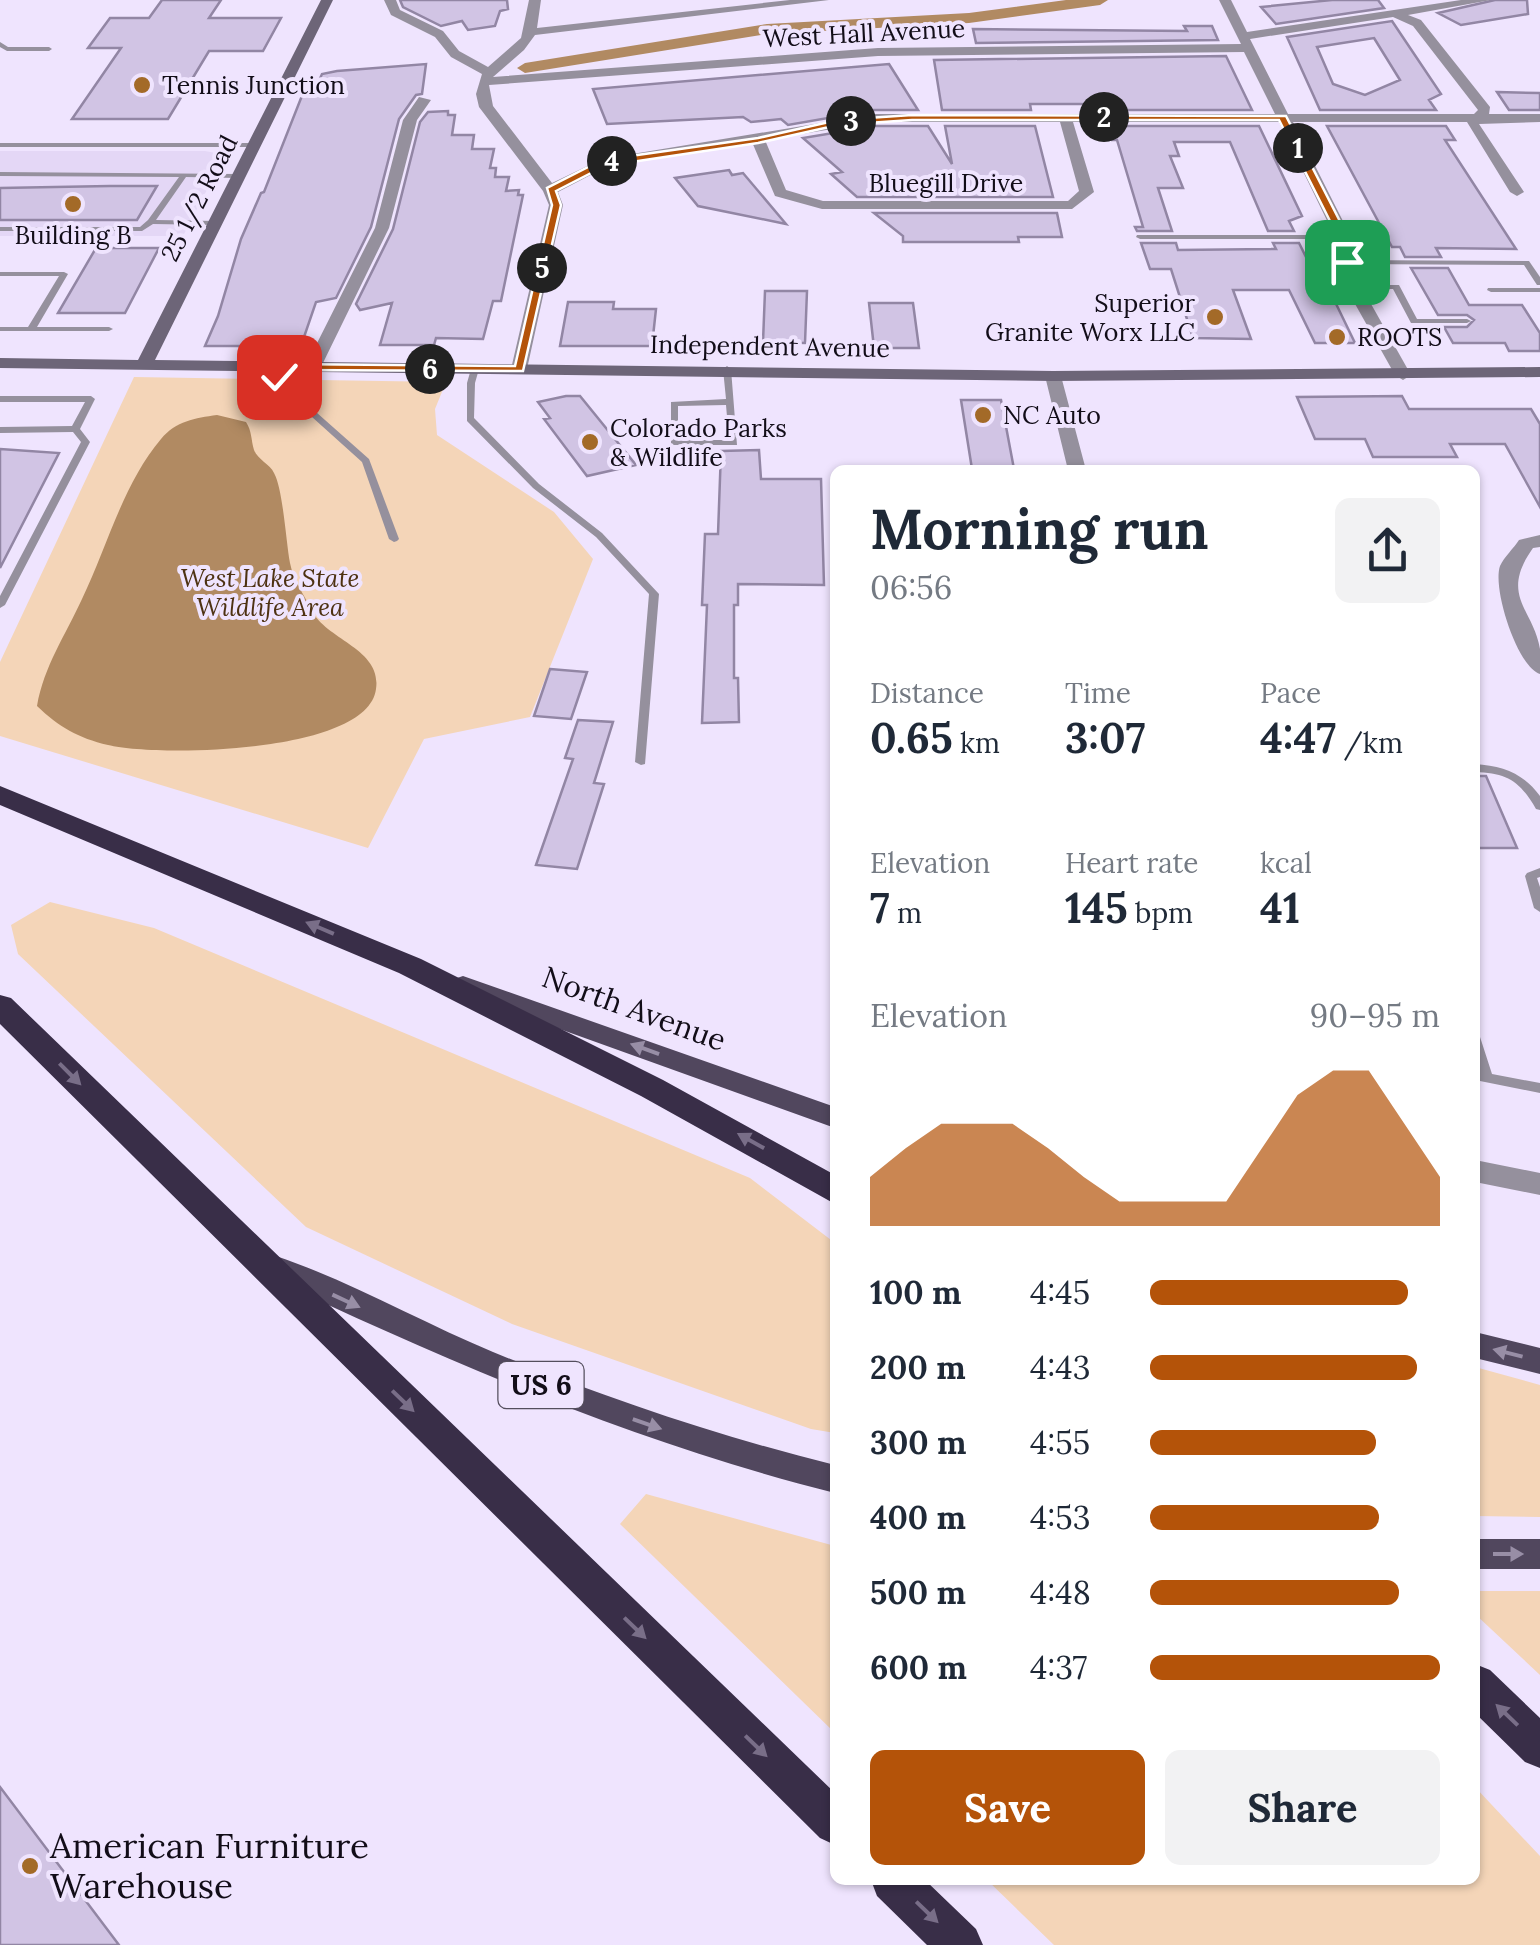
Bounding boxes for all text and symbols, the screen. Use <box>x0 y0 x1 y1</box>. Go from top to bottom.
street label: West Hall Avenue <box>762 12 966 54</box>
place label: Tennis Junction <box>162 69 345 101</box>
marker: Tennis Junction <box>131 74 153 96</box>
pin: 2 <box>1079 92 1129 142</box>
pin: 3 <box>826 96 876 146</box>
text: 2 <box>1097 99 1111 135</box>
text: 3 <box>843 103 859 139</box>
pin: 1 <box>1273 123 1323 173</box>
street label: 25 1/2 Road <box>154 129 244 267</box>
text: 1 <box>1292 130 1304 166</box>
pin: 4 <box>587 136 637 186</box>
text: 4 <box>604 143 620 179</box>
street label: Bluegill Drive <box>869 167 1023 199</box>
marker: Building B <box>62 193 84 215</box>
place label: Building B <box>14 219 132 251</box>
pin <box>1305 220 1390 305</box>
icon: arrive <box>1320 235 1375 290</box>
pin: 5 <box>517 243 567 293</box>
text: 5 <box>534 250 550 286</box>
place label: Superior Granite Worx LLC <box>985 287 1195 348</box>
marker: Superior Granite Worx LLC <box>1204 306 1226 328</box>
place label: ROOTS <box>1357 321 1442 353</box>
marker: ROOTS <box>1326 326 1348 348</box>
street label: Independent Avenue <box>650 328 890 364</box>
pin <box>237 335 322 420</box>
pin: 6 <box>405 344 455 394</box>
icon: check <box>252 350 307 405</box>
text: 6 <box>422 351 438 387</box>
place label: NC Auto <box>1003 399 1101 431</box>
marker: NC Auto <box>972 404 994 426</box>
place label: Colorado Parks & Wildlife <box>610 412 787 473</box>
marker: Colorado Parks & Wildlife <box>579 431 601 453</box>
text: Morning run <box>870 494 1208 564</box>
button: share <box>1335 498 1440 603</box>
park label: West Lake State Wildlife Area <box>180 562 360 623</box>
text: 06:56 <box>870 567 952 608</box>
text: Distance <box>870 675 984 711</box>
text: Time <box>1065 675 1131 711</box>
text: Pace <box>1260 675 1321 711</box>
text: 0.65 <box>870 711 953 765</box>
text: 3:07 <box>1065 711 1145 765</box>
text: 4:47 <box>1260 711 1336 765</box>
text: km <box>953 725 1000 761</box>
text: /km <box>1336 725 1403 761</box>
text: Elevation <box>870 845 990 881</box>
text: Heart rate <box>1065 845 1199 881</box>
text: kcal <box>1260 845 1312 881</box>
text: 7 <box>870 881 890 935</box>
text: 145 <box>1065 881 1128 935</box>
text: 41 <box>1260 881 1300 935</box>
text: m <box>890 895 922 931</box>
text: bpm <box>1128 895 1193 931</box>
one-way arrow <box>305 920 335 936</box>
street label: North Avenue <box>537 957 731 1059</box>
text: Elevation <box>870 995 1007 1036</box>
text: 90–95 m <box>1310 995 1440 1036</box>
one-way arrow <box>629 1041 659 1056</box>
one-way arrow <box>57 1062 81 1085</box>
one-way arrow <box>737 1133 765 1150</box>
text: 100 m <box>870 1272 962 1313</box>
text: 4:45 <box>1030 1272 1090 1313</box>
one-way arrow <box>331 1293 361 1309</box>
one-way arrow <box>1492 1345 1523 1360</box>
text: 200 m <box>870 1347 966 1388</box>
text: 4:43 <box>1030 1347 1091 1388</box>
road number: US 6 <box>498 1362 584 1408</box>
one-way arrow <box>390 1389 414 1413</box>
one-way arrow <box>632 1417 662 1432</box>
text: 300 m <box>870 1422 966 1463</box>
text: 4:55 <box>1030 1422 1090 1463</box>
text: 400 m <box>870 1497 966 1538</box>
text: 4:53 <box>1030 1497 1091 1538</box>
one-way arrow <box>1492 1546 1524 1562</box>
text: 500 m <box>870 1572 966 1613</box>
text: 4:48 <box>1030 1572 1091 1613</box>
one-way arrow <box>623 1616 647 1639</box>
text: 600 m <box>870 1647 967 1688</box>
text: 4:37 <box>1030 1647 1087 1688</box>
one-way arrow <box>1496 1704 1520 1727</box>
one-way arrow <box>744 1734 768 1758</box>
button: Save <box>870 1750 1145 1865</box>
button: Share <box>1165 1750 1440 1865</box>
place label: American Furniture Warehouse <box>49 1823 369 1908</box>
marker: American Furniture Warehouse <box>19 1855 41 1877</box>
one-way arrow <box>914 1900 938 1924</box>

